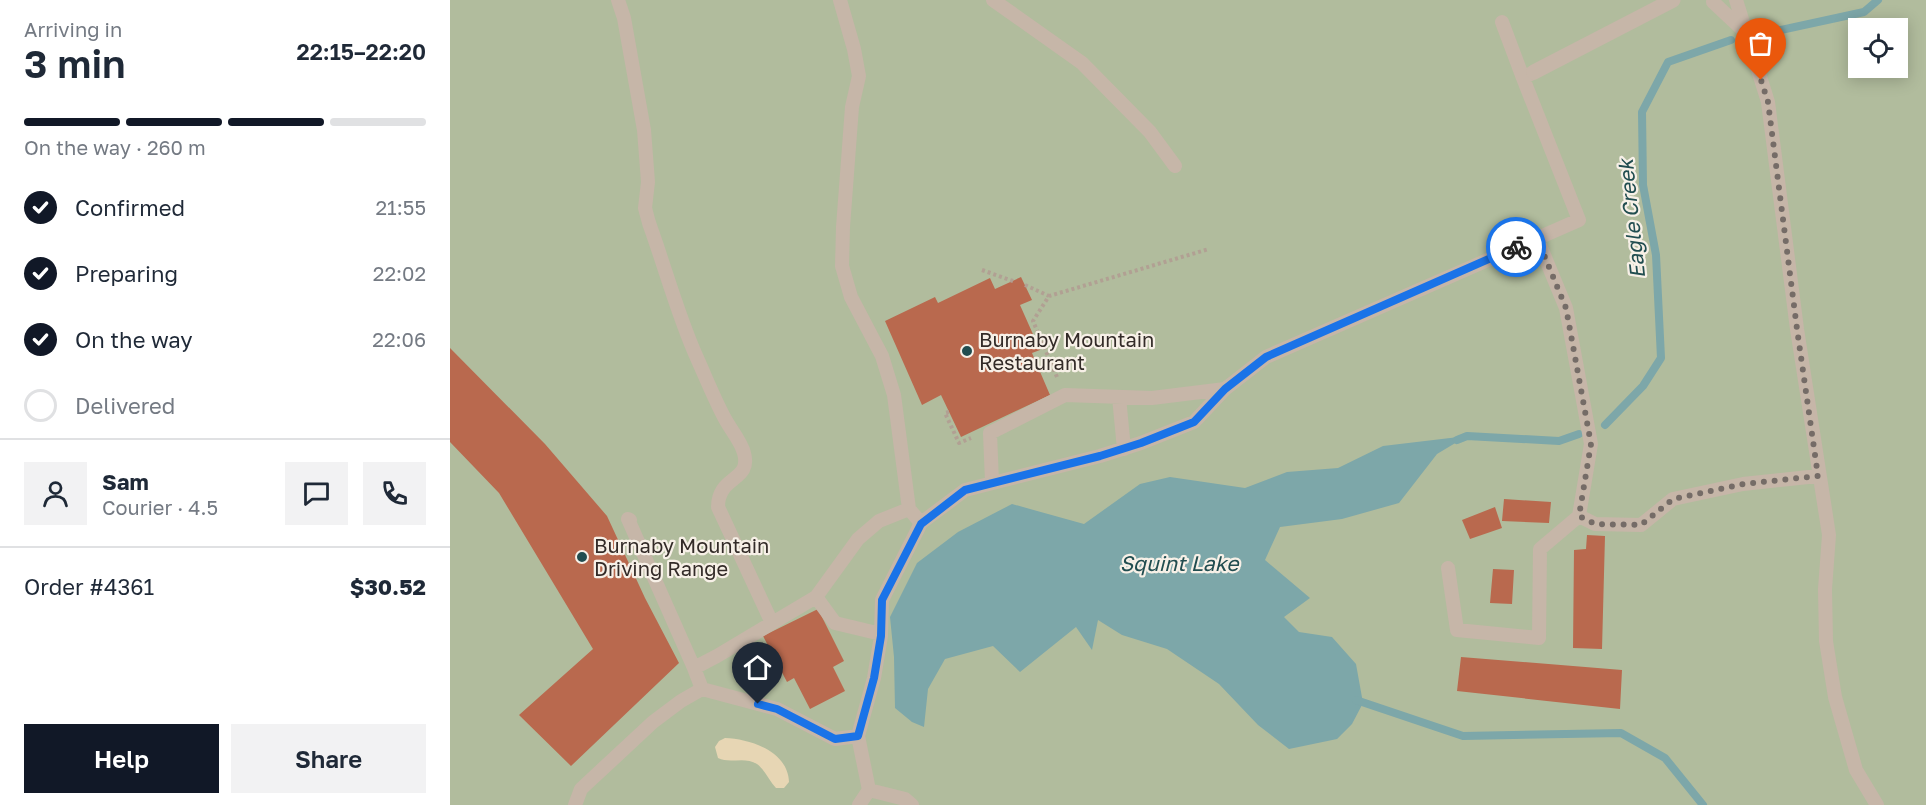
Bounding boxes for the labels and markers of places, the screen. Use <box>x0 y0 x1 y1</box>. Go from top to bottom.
pin <box>1735 18 1786 80</box>
place label: Burnaby Mountain Restaurant <box>979 327 1154 374</box>
marker: Burnaby Mountain Restaurant <box>960 344 974 358</box>
place label: Burnaby Mountain Driving Range <box>594 533 769 580</box>
marker: Burnaby Mountain Driving Range <box>575 550 589 564</box>
pin <box>732 642 783 704</box>

